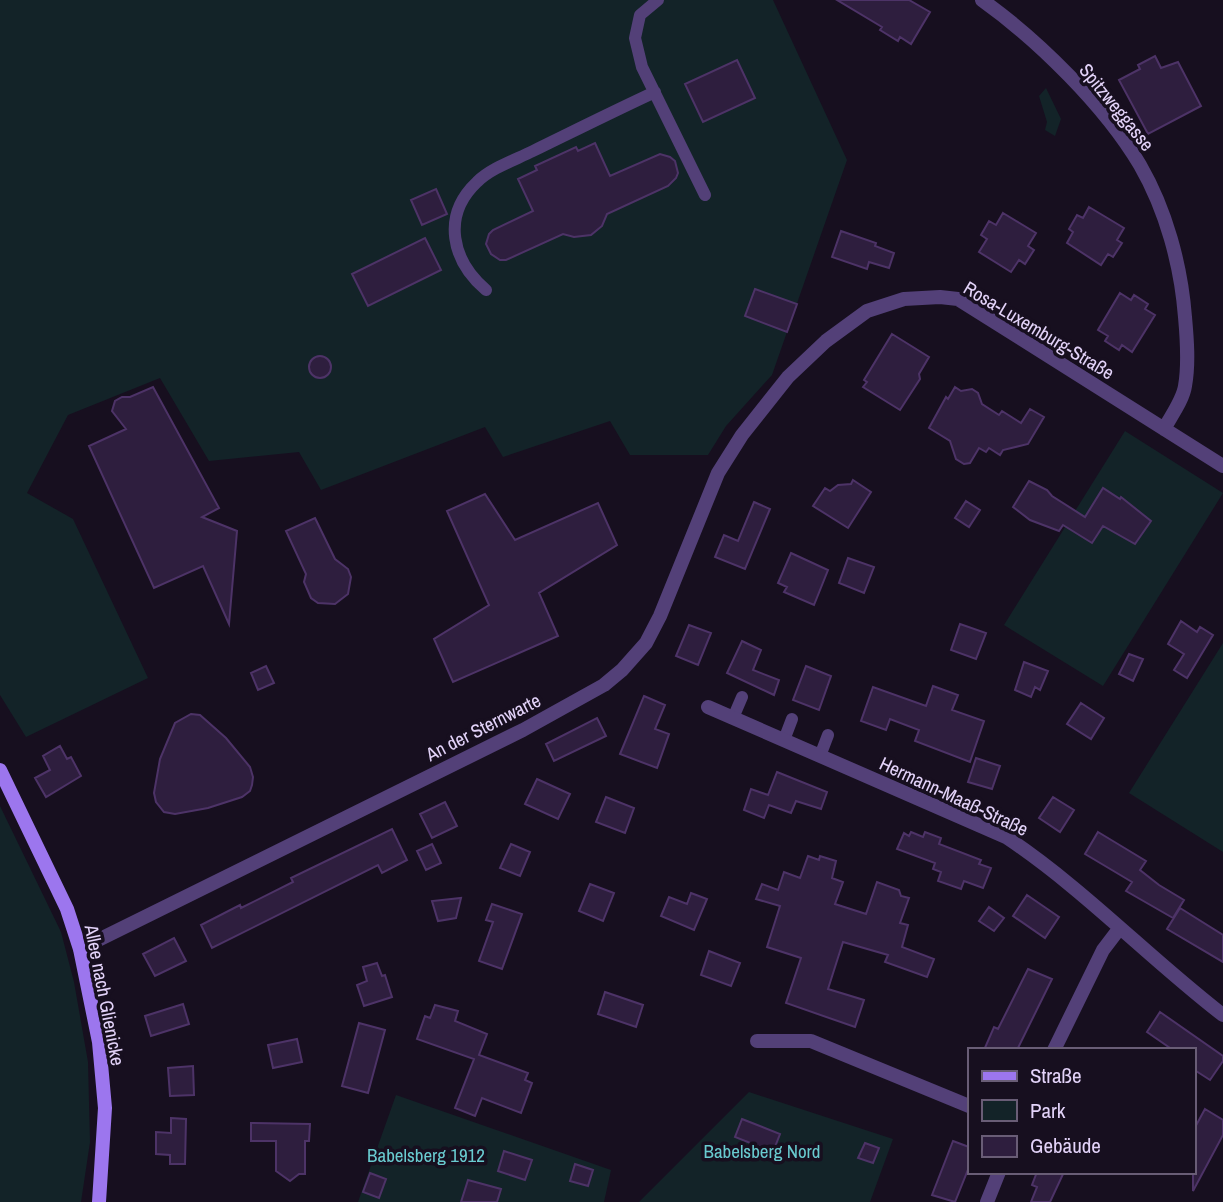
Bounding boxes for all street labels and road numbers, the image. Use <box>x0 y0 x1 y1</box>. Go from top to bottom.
street label: Spitzweggasse <box>1074 58 1160 156</box>
street label: Rosa-Luxemburg-Straße <box>959 275 1119 385</box>
street label: An der Sternwarte <box>420 687 545 768</box>
street label: Hermann-Maaß-Straße <box>876 750 1032 842</box>
street label: Allee nach Glienicke <box>78 921 131 1068</box>

